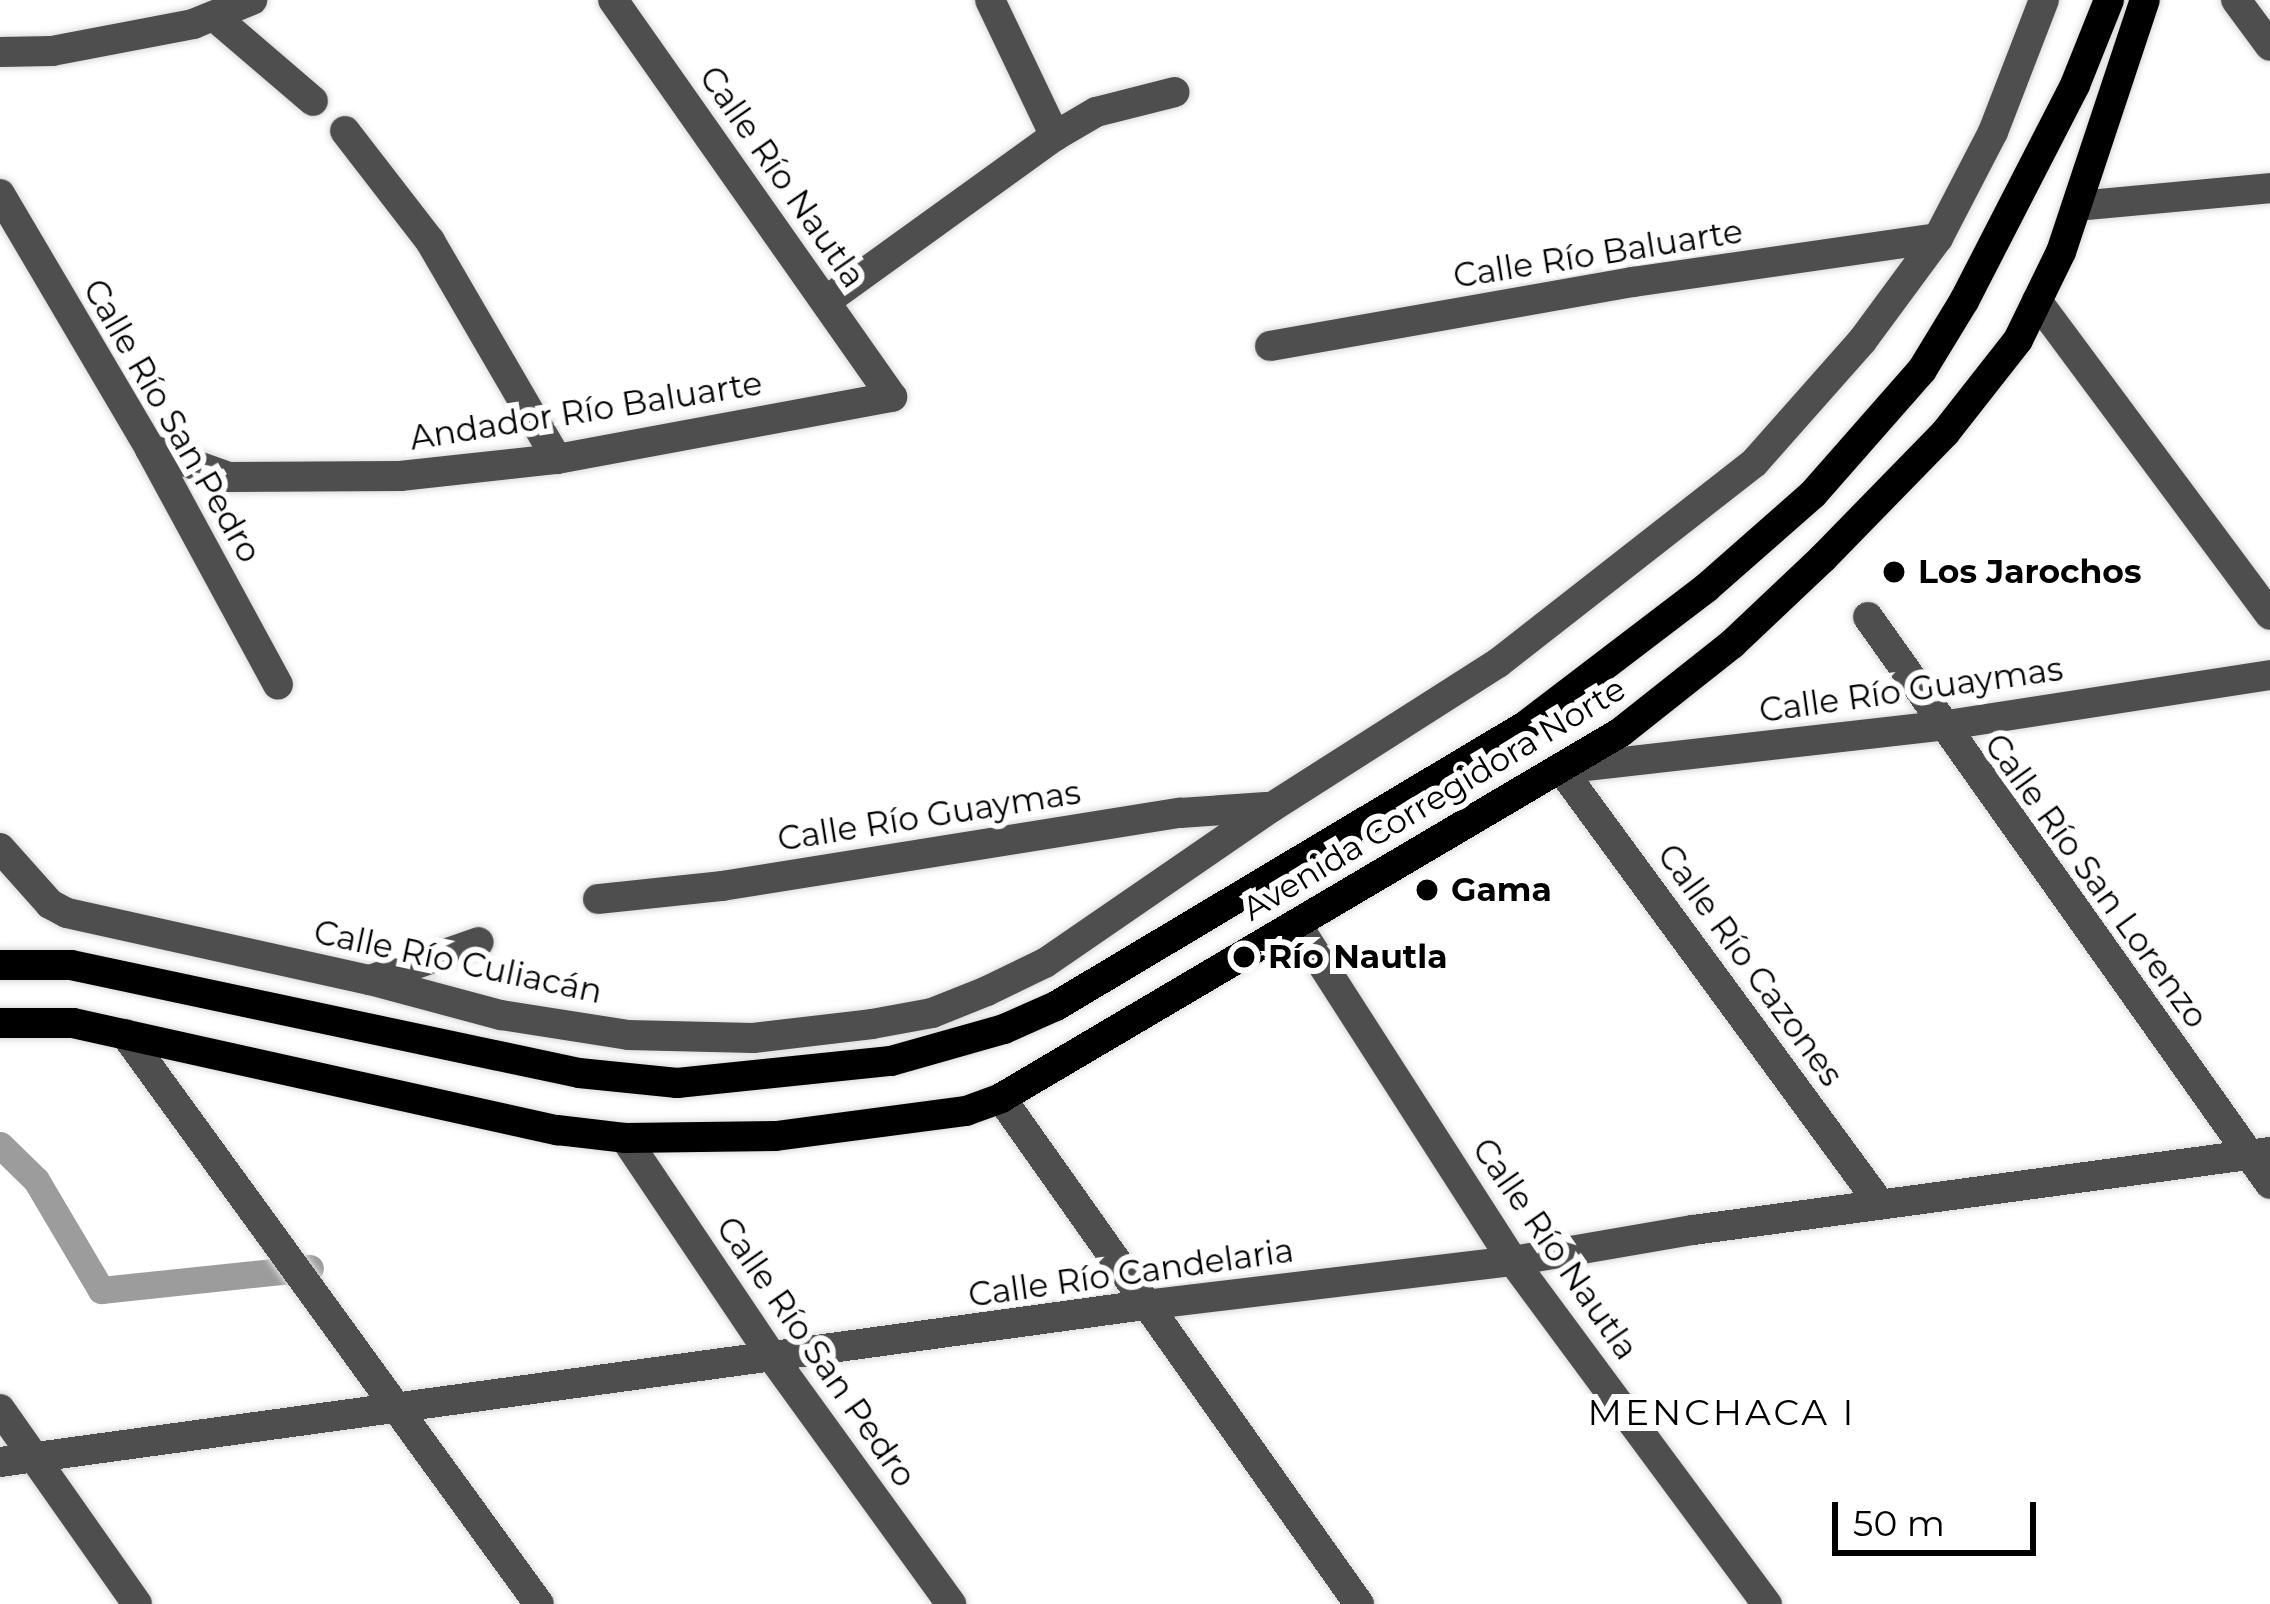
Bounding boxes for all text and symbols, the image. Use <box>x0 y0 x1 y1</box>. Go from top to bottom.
street label: Calle Río Nautla <box>691 59 873 295</box>
street label: Calle Río Baluarte <box>1451 212 1745 296</box>
street label: Calle Río San Pedro <box>75 272 269 570</box>
street label: Andador Río Baluarte <box>407 364 765 458</box>
place label: Los Jarochos <box>1918 552 2142 592</box>
marker: Los Jarochos <box>1881 559 1907 585</box>
street label: Calle Río Guaymas <box>1757 649 2065 731</box>
street label: Avenida Corregidora Norte <box>1235 669 1633 929</box>
street label: Calle Río San Lorenzo <box>1976 726 2216 1036</box>
street label: Calle Río Guaymas <box>775 773 1083 859</box>
street label: Calle Río Cazones <box>1649 836 1851 1094</box>
place label: Gama <box>1451 870 1552 910</box>
marker: Gama <box>1414 877 1440 903</box>
street label: Calle Río Culiacán <box>310 912 606 1012</box>
place label: Río Nautla <box>1268 937 1447 977</box>
marker: Río Nautla <box>1231 944 1257 970</box>
street label: Calle Río Nautla <box>1464 1131 1646 1367</box>
street label: Calle Río San Pedro <box>708 1209 924 1495</box>
street label: Calle Río Candelaria <box>966 1231 1296 1315</box>
district label: MENCHACA I <box>1588 1391 1856 1435</box>
scale bar <box>1838 1478 2042 1552</box>
text: 50 m <box>1853 1501 1945 1545</box>

